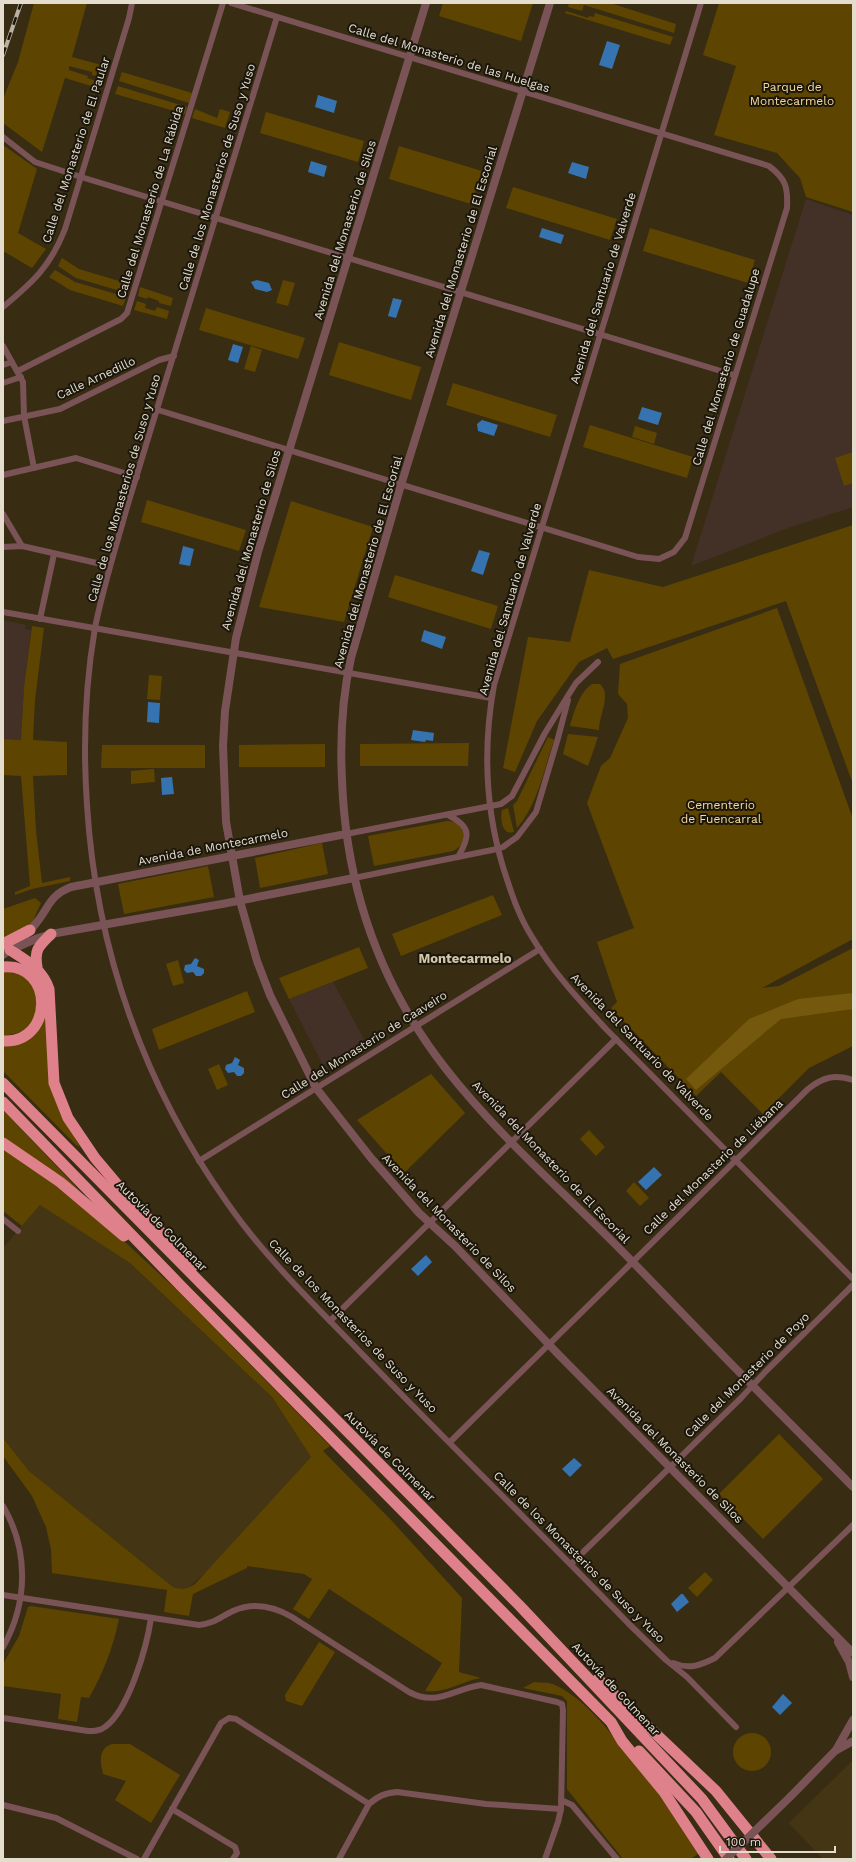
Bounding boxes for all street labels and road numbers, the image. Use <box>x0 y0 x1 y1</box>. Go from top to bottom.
street label: Calle del Monasterio de las Huelgas <box>347 21 551 95</box>
street label: Calle del Monasterio de El Paular <box>39 55 113 245</box>
street label: Calle de los Monasterios de Suso y Yuso <box>176 62 258 292</box>
street label: Calle del Monasterio de La Rábida <box>114 104 186 300</box>
street label: Avenida del Monasterio de Silos <box>311 139 379 321</box>
street label: Avenida del Monasterio de El Escorial <box>422 144 500 359</box>
street label: Avenida del Santuario de Valverde <box>567 191 639 385</box>
street label: Calle del Monasterio de Guadalupe <box>689 267 763 467</box>
street label: Calle Arnedillo <box>54 354 138 402</box>
street label: Calle de los Monasterios de Suso y Yuso <box>85 372 163 604</box>
street label: Avenida del Monasterio de Silos <box>218 448 284 632</box>
street label: Avenida del Monasterio de El Escorial <box>331 454 405 670</box>
street label: Avenida del Santuario de Valverde <box>476 501 544 697</box>
street label: Avenida de Montecarmelo <box>137 826 289 868</box>
street label: Avenida del Santuario de Valverde <box>568 970 716 1124</box>
street label: Calle del Monasterio de Caaveiro <box>279 988 449 1102</box>
street label: Avenida del Monasterio de El Escorial <box>469 1078 633 1246</box>
street label: Calle del Monasterio de Liébana <box>640 1096 786 1238</box>
street label: Avenida del Monasterio de Silos <box>379 1151 519 1295</box>
street label: Autovía de Colmenar <box>114 1178 210 1274</box>
street label: Calle de los Monasterios de Suso y Yuso <box>266 1236 440 1416</box>
street label: Calle del Monasterio de Poyo <box>682 1310 812 1440</box>
street label: Avenida del Monasterio de Silos <box>604 1384 746 1526</box>
street label: Autovía de Colmenar <box>342 1408 438 1504</box>
street label: Calle de los Monasterios de Suso y Yuso <box>491 1469 667 1645</box>
street label: Autovía de Colmenar <box>569 1639 663 1739</box>

